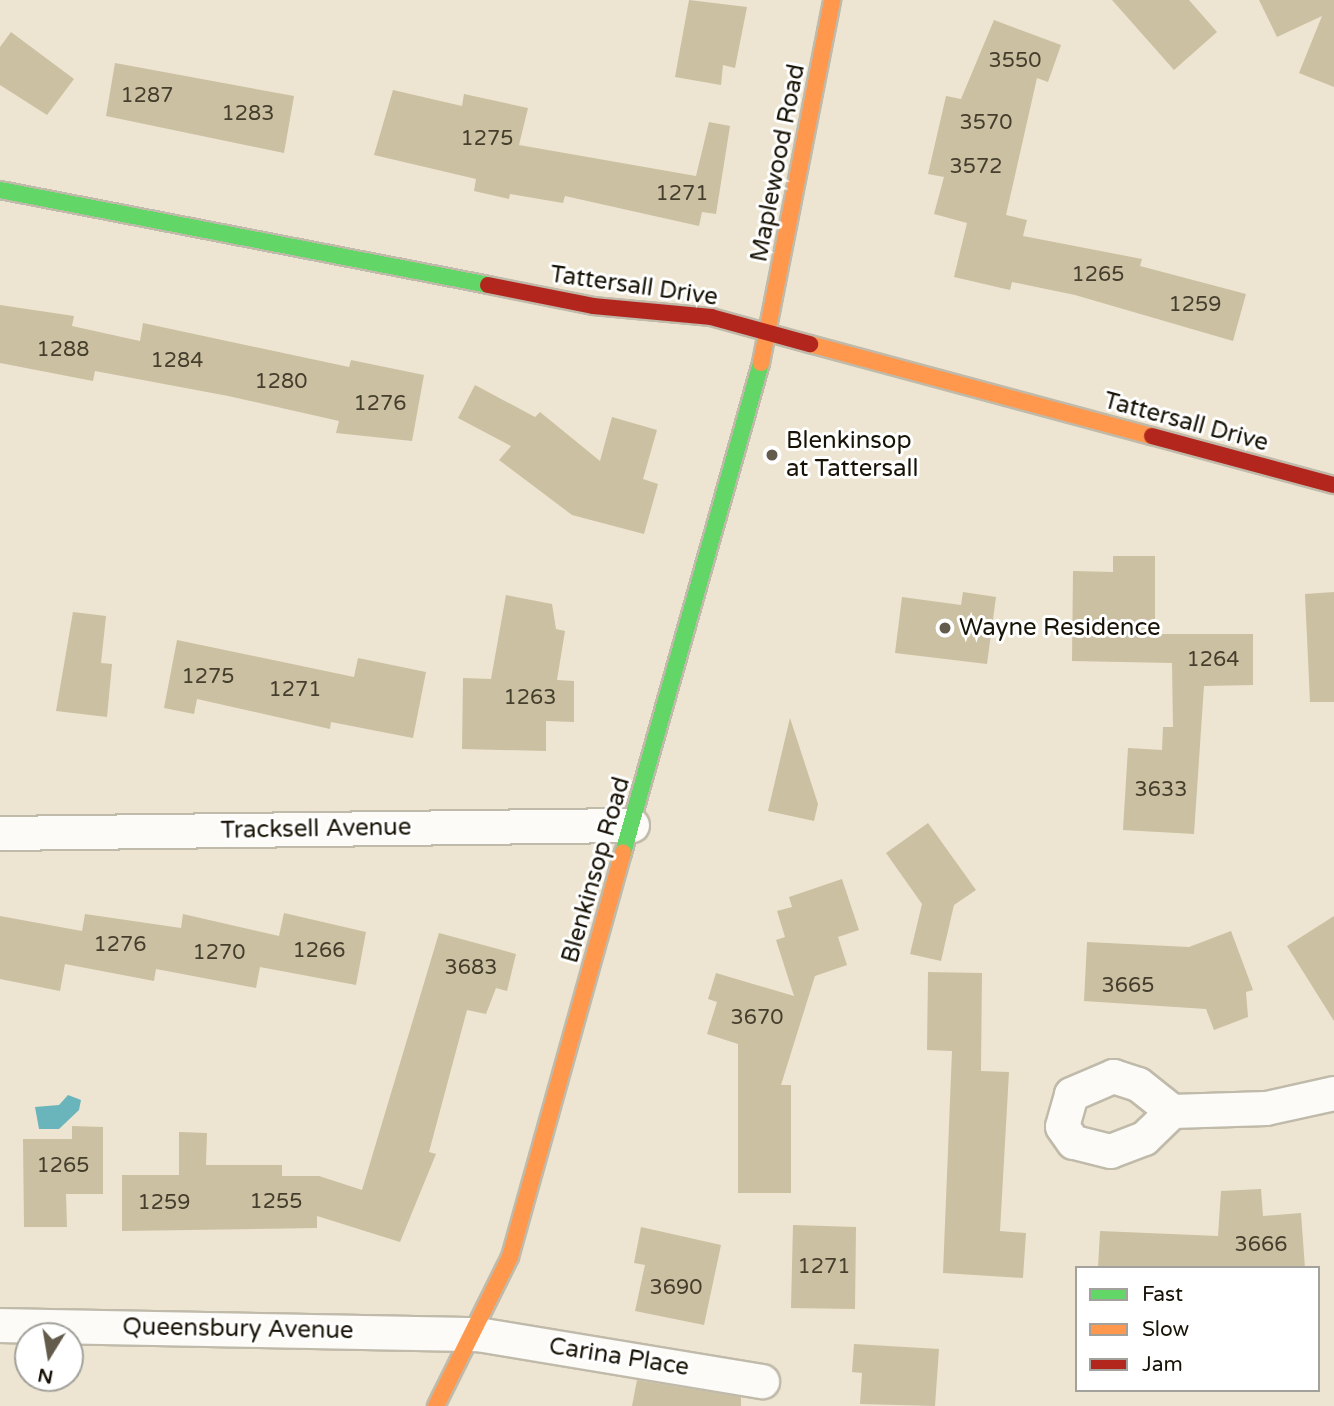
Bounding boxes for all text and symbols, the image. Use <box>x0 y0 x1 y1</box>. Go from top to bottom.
house number: 3550 <box>989 48 1041 74</box>
street label: Maplewood Road <box>745 62 811 264</box>
house number: 1287 <box>121 83 173 109</box>
house number: 1283 <box>222 101 274 127</box>
house number: 3570 <box>960 110 1012 136</box>
house number: 1275 <box>461 126 513 152</box>
house number: 3572 <box>950 154 1002 180</box>
house number: 1271 <box>656 181 708 207</box>
street label: Tattersall Drive <box>548 260 720 312</box>
house number: 1265 <box>1072 262 1124 288</box>
house number: 1259 <box>1169 292 1221 318</box>
house number: 1288 <box>37 337 89 363</box>
house number: 1284 <box>151 348 203 374</box>
house number: 1280 <box>255 369 307 395</box>
street label: Tattersall Drive <box>1101 386 1271 458</box>
house number: 1276 <box>354 391 406 417</box>
place label: Blenkinsop at Tattersall <box>786 427 918 483</box>
marker: Blenkinsop at Tattersall <box>764 447 780 463</box>
place label: Wayne Residence <box>959 614 1161 642</box>
marker: Wayne Residence <box>937 620 953 636</box>
house number: 1264 <box>1187 647 1239 673</box>
house number: 1275 <box>182 664 234 690</box>
house number: 1271 <box>269 677 321 703</box>
house number: 1263 <box>504 685 556 711</box>
street label: Blenkinsop Road <box>556 774 636 966</box>
house number: 3633 <box>1135 777 1187 803</box>
street label: Tracksell Avenue <box>220 813 412 845</box>
house number: 1276 <box>94 932 146 958</box>
house number: 1266 <box>293 938 345 964</box>
house number: 1270 <box>193 940 245 966</box>
house number: 3683 <box>445 955 497 981</box>
house number: 3665 <box>1102 973 1154 999</box>
house number: 3670 <box>731 1005 783 1031</box>
house number: 1265 <box>37 1153 89 1179</box>
house number: 1255 <box>250 1189 302 1215</box>
house number: 1259 <box>138 1190 190 1216</box>
house number: 3666 <box>1235 1232 1287 1258</box>
house number: 1271 <box>798 1254 850 1280</box>
legend <box>1075 1266 1320 1392</box>
house number: 3690 <box>650 1275 702 1301</box>
text: Fast <box>1142 1282 1183 1307</box>
street label: Queensbury Avenue <box>122 1313 354 1345</box>
text: Slow <box>1142 1317 1189 1342</box>
north arrow <box>14 1322 84 1392</box>
street label: Carina Place <box>547 1332 691 1382</box>
text: Jam <box>1142 1352 1183 1377</box>
text: N <box>36 1363 55 1388</box>

